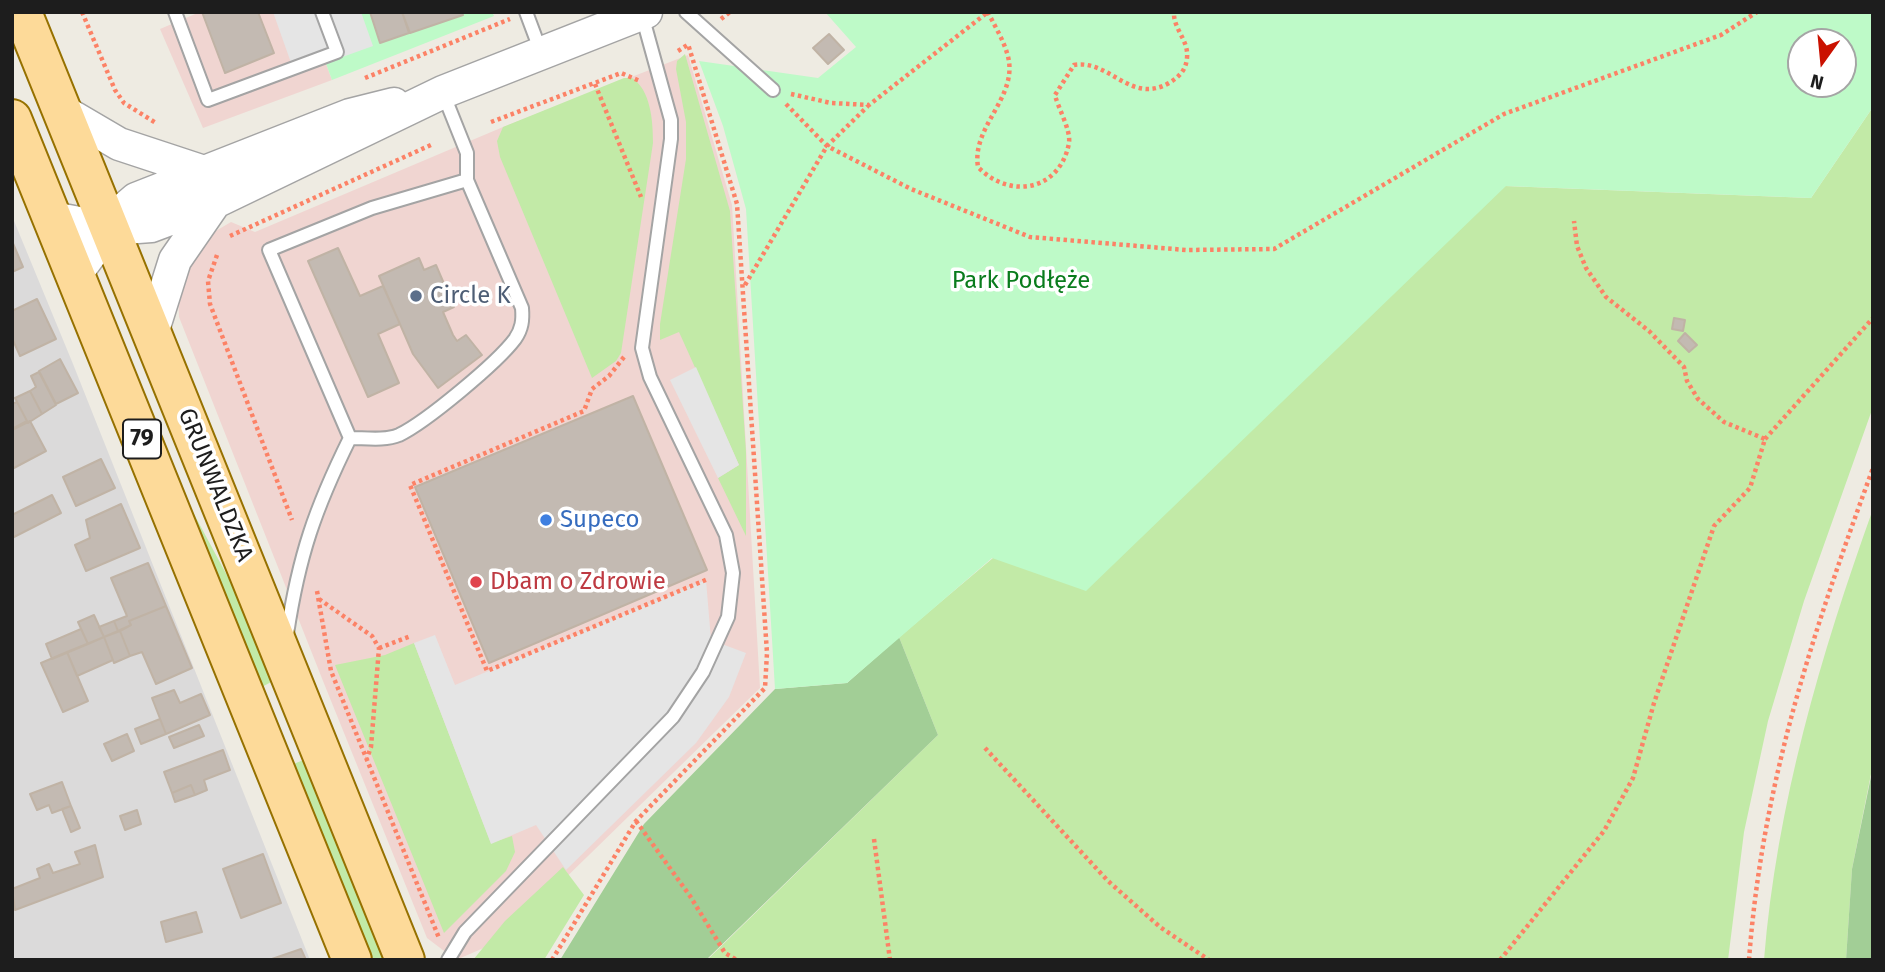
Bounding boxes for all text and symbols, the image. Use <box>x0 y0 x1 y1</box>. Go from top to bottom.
north arrow <box>1787 28 1857 98</box>
text: N <box>1808 69 1826 95</box>
park label: Park Podłęże <box>952 267 1090 295</box>
place label: Circle K <box>430 282 511 310</box>
marker: Circle K <box>408 288 424 304</box>
street label: GRUNWALDZKA <box>171 404 259 566</box>
road number: 79 <box>123 420 161 458</box>
place label: Supeco <box>560 506 639 534</box>
marker: Supeco <box>538 512 554 528</box>
place label: Dbam o Zdrowie <box>490 568 666 596</box>
marker: Dbam o Zdrowie <box>468 574 484 590</box>

